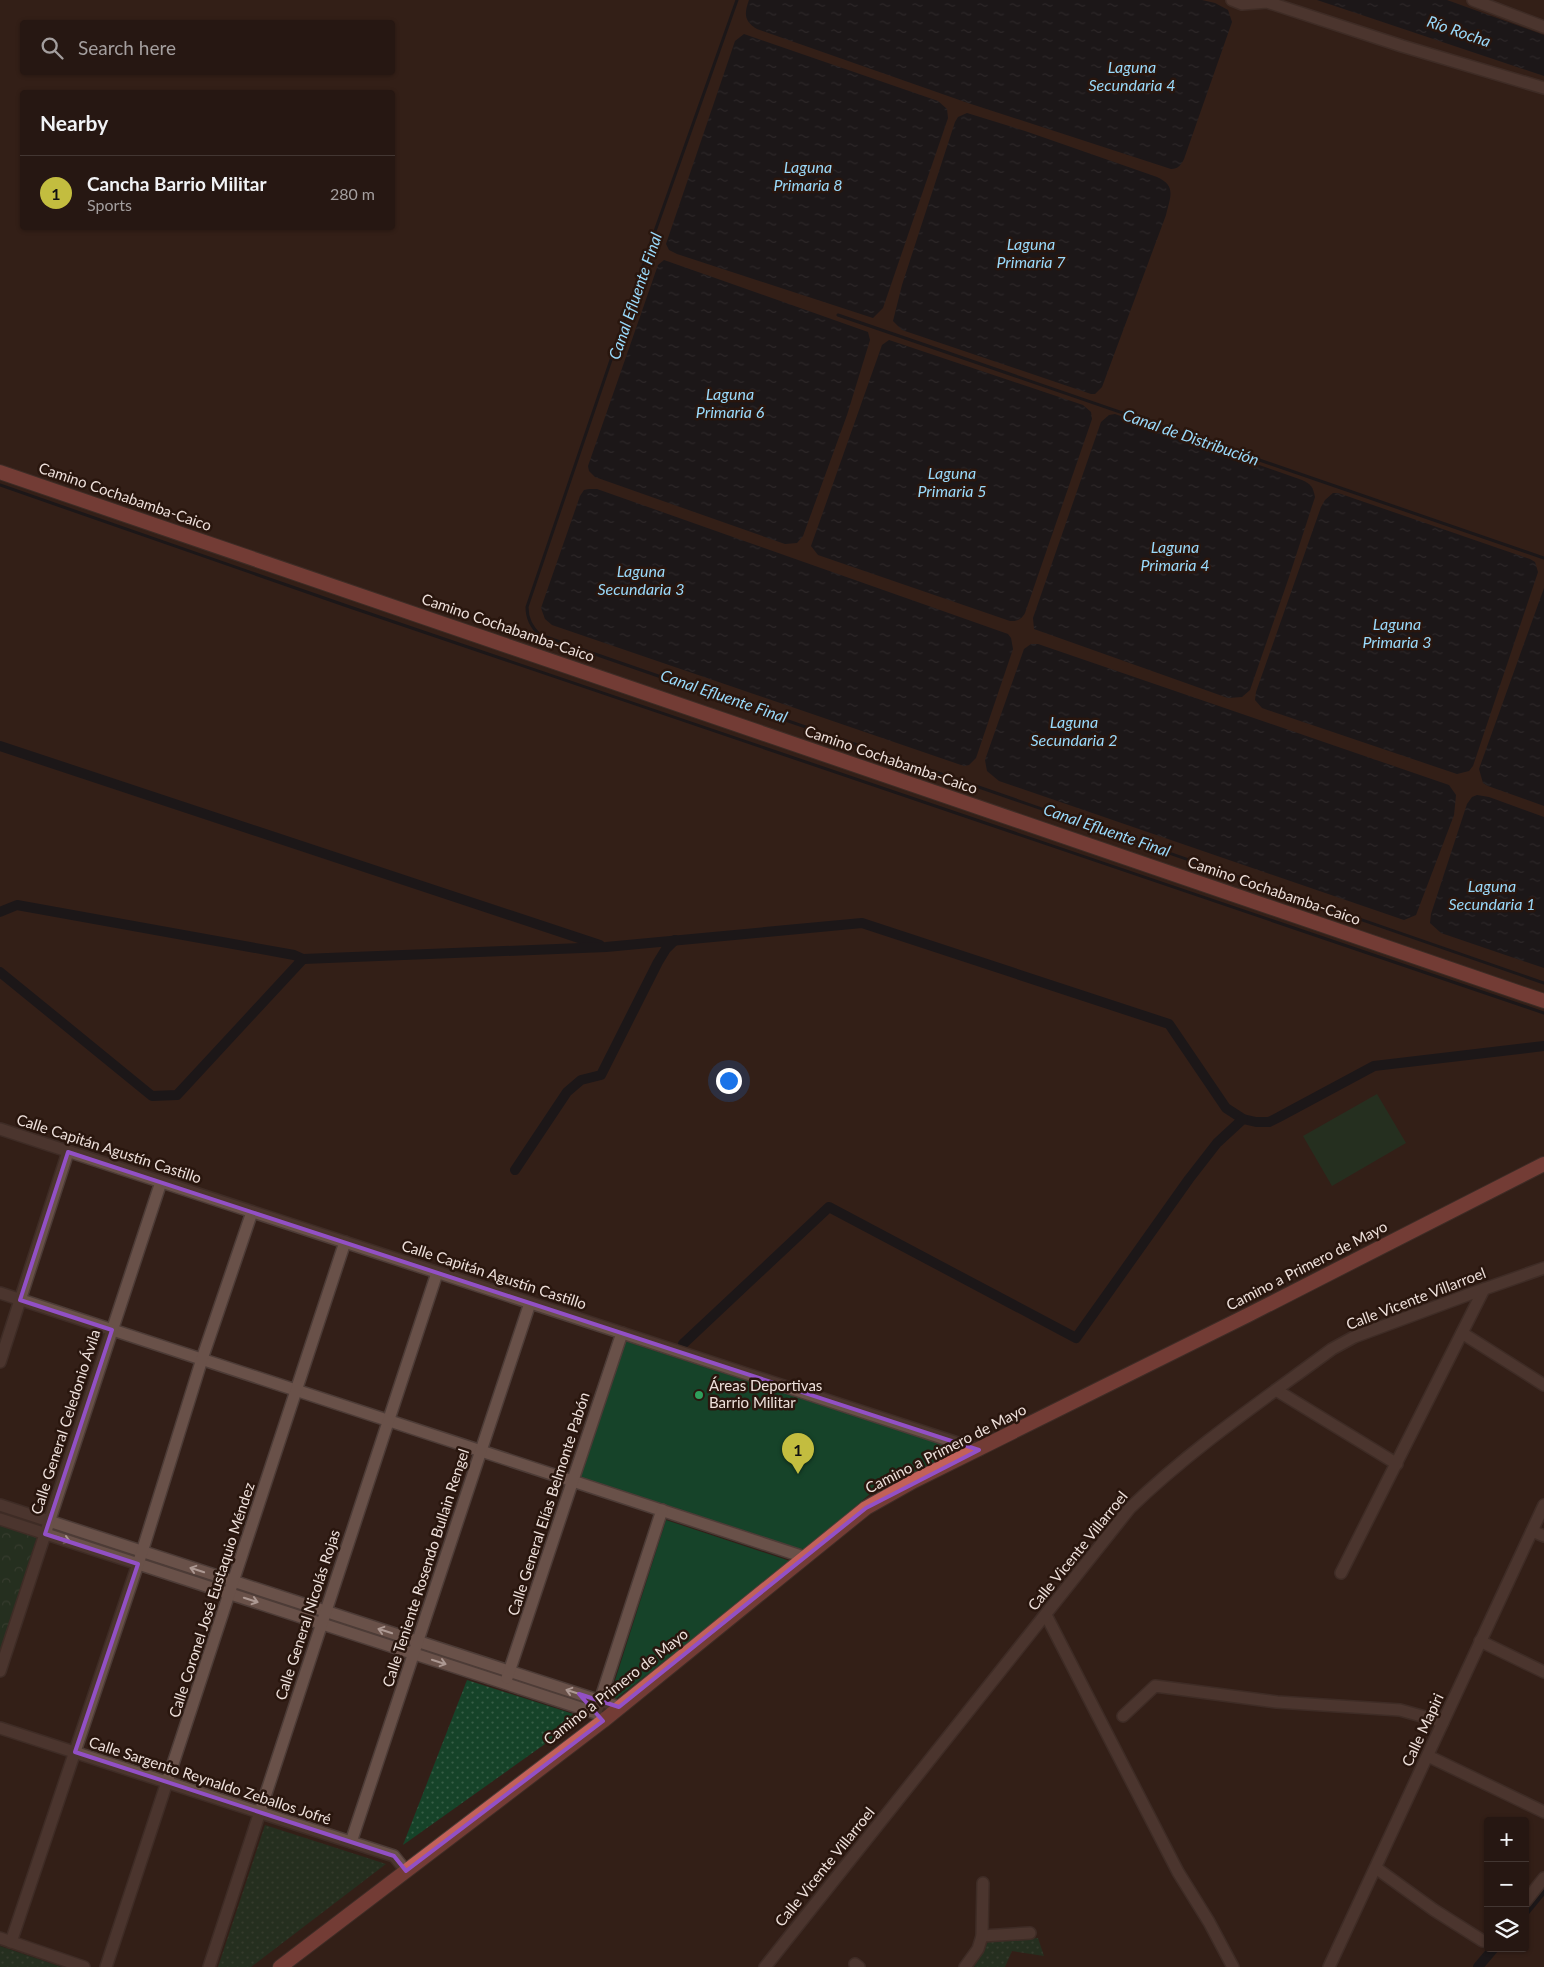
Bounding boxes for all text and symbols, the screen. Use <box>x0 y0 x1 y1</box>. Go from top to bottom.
water label: Río Rocha <box>1425 11 1493 50</box>
search box <box>20 20 395 75</box>
icon: search <box>38 34 66 62</box>
text: Search here <box>78 36 176 59</box>
water label: Laguna Secundaria 4 <box>1089 57 1175 94</box>
text: Nearby <box>40 110 108 135</box>
water label: Laguna Primaria 8 <box>773 157 843 194</box>
text: Cancha Barrio Militar <box>87 172 267 195</box>
text: 1 <box>51 184 61 203</box>
text: 280 m <box>330 184 375 203</box>
text: Sports <box>87 195 132 214</box>
water label: Canal Efluente Final <box>604 230 665 362</box>
water label: Laguna Primaria 7 <box>996 234 1066 271</box>
water label: Laguna Primaria 6 <box>696 384 765 421</box>
water label: Canal de Distribución <box>1121 404 1262 469</box>
street label: Camino Cochabamba-Caico <box>36 458 214 534</box>
water label: Laguna Primaria 5 <box>917 463 987 500</box>
water label: Laguna Primaria 4 <box>1140 537 1210 574</box>
water label: Laguna Secundaria 3 <box>598 561 684 598</box>
street label: Camino Cochabamba-Caico <box>419 589 597 665</box>
water label: Laguna Primaria 3 <box>1362 614 1432 651</box>
water label: Canal Efluente Final <box>658 665 790 726</box>
water label: Laguna Secundaria 2 <box>1031 712 1117 749</box>
street label: Camino Cochabamba-Caico <box>802 721 980 797</box>
water label: Canal Efluente Final <box>1041 799 1173 860</box>
street label: Camino Cochabamba-Caico <box>1185 852 1363 928</box>
water label: Laguna Secundaria 1 <box>1449 876 1535 913</box>
your location <box>716 1068 742 1094</box>
street label: Calle Capitán Agustín Castillo <box>15 1110 204 1186</box>
street label: Camino a Primero de Mayo <box>1223 1217 1390 1314</box>
street label: Calle Capitán Agustín Castillo <box>400 1236 589 1312</box>
street label: Calle Vicente Villarroel <box>1343 1263 1488 1333</box>
street label: Calle General Celedonio Ávila <box>27 1327 103 1516</box>
place label: Áreas Deportivas Barrio Militar <box>709 1376 822 1411</box>
marker: Áreas Deportivas Barrio Militar <box>693 1389 705 1401</box>
street label: Calle General Elías Belmonte Pabón <box>503 1390 593 1618</box>
street label: Camino a Primero de Mayo <box>862 1400 1029 1497</box>
pin: 1 <box>782 1433 814 1474</box>
street label: Calle Teniente Rosendo Bullain Rengel <box>378 1446 472 1689</box>
street label: Calle Coronel José Eustaquio Méndez <box>164 1480 258 1720</box>
street label: Calle Vicente Villarroel <box>1024 1487 1131 1614</box>
street label: Calle General Nicolás Rojas <box>271 1527 343 1702</box>
one-way arrow <box>55 1535 71 1545</box>
one-way arrow <box>189 1564 205 1574</box>
one-way arrow <box>242 1596 258 1606</box>
street label: Camino a Primero de Mayo <box>540 1624 691 1748</box>
one-way arrow <box>378 1626 393 1635</box>
one-way arrow <box>430 1657 446 1667</box>
one-way arrow <box>565 1687 581 1696</box>
street label: Calle Mapiri <box>1397 1690 1447 1769</box>
street label: Calle Sargento Reynaldo Zeballos Jofré <box>87 1732 334 1828</box>
street label: Calle Vicente Villarroel <box>771 1803 878 1930</box>
map controls <box>1484 1817 1529 1952</box>
button: + <box>1484 1817 1529 1862</box>
button: − <box>1484 1862 1529 1907</box>
button: layers <box>1484 1907 1529 1952</box>

